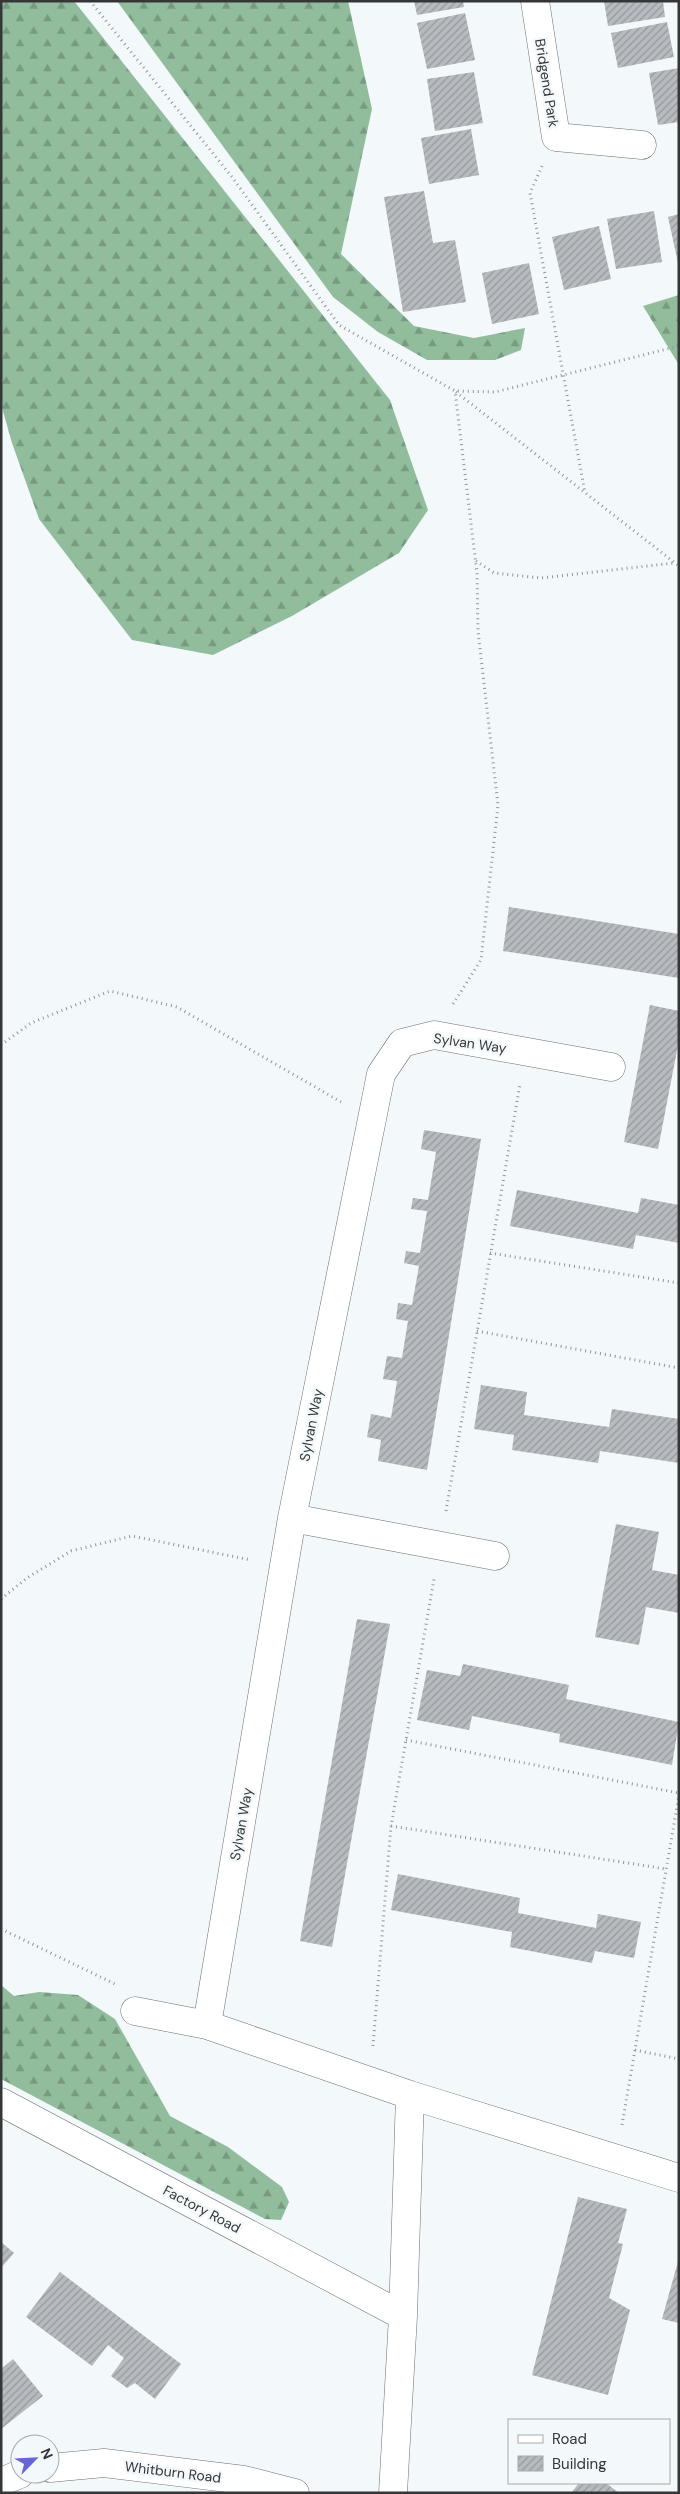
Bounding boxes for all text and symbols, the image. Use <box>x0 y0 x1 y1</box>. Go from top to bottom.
street label: Bridgend Park <box>531 37 563 129</box>
street label: Sylvan Way <box>432 1029 508 1057</box>
street label: Sylvan Way <box>295 1387 327 1463</box>
street label: Sylvan Way <box>226 1786 256 1862</box>
street label: Factory Road <box>160 2181 244 2237</box>
legend <box>508 2419 670 2484</box>
text: Road <box>552 2429 587 2449</box>
north arrow <box>10 2434 60 2484</box>
text: N <box>37 2445 57 2462</box>
text: Building <box>552 2454 607 2474</box>
street label: Whitburn Road <box>124 2457 222 2487</box>

